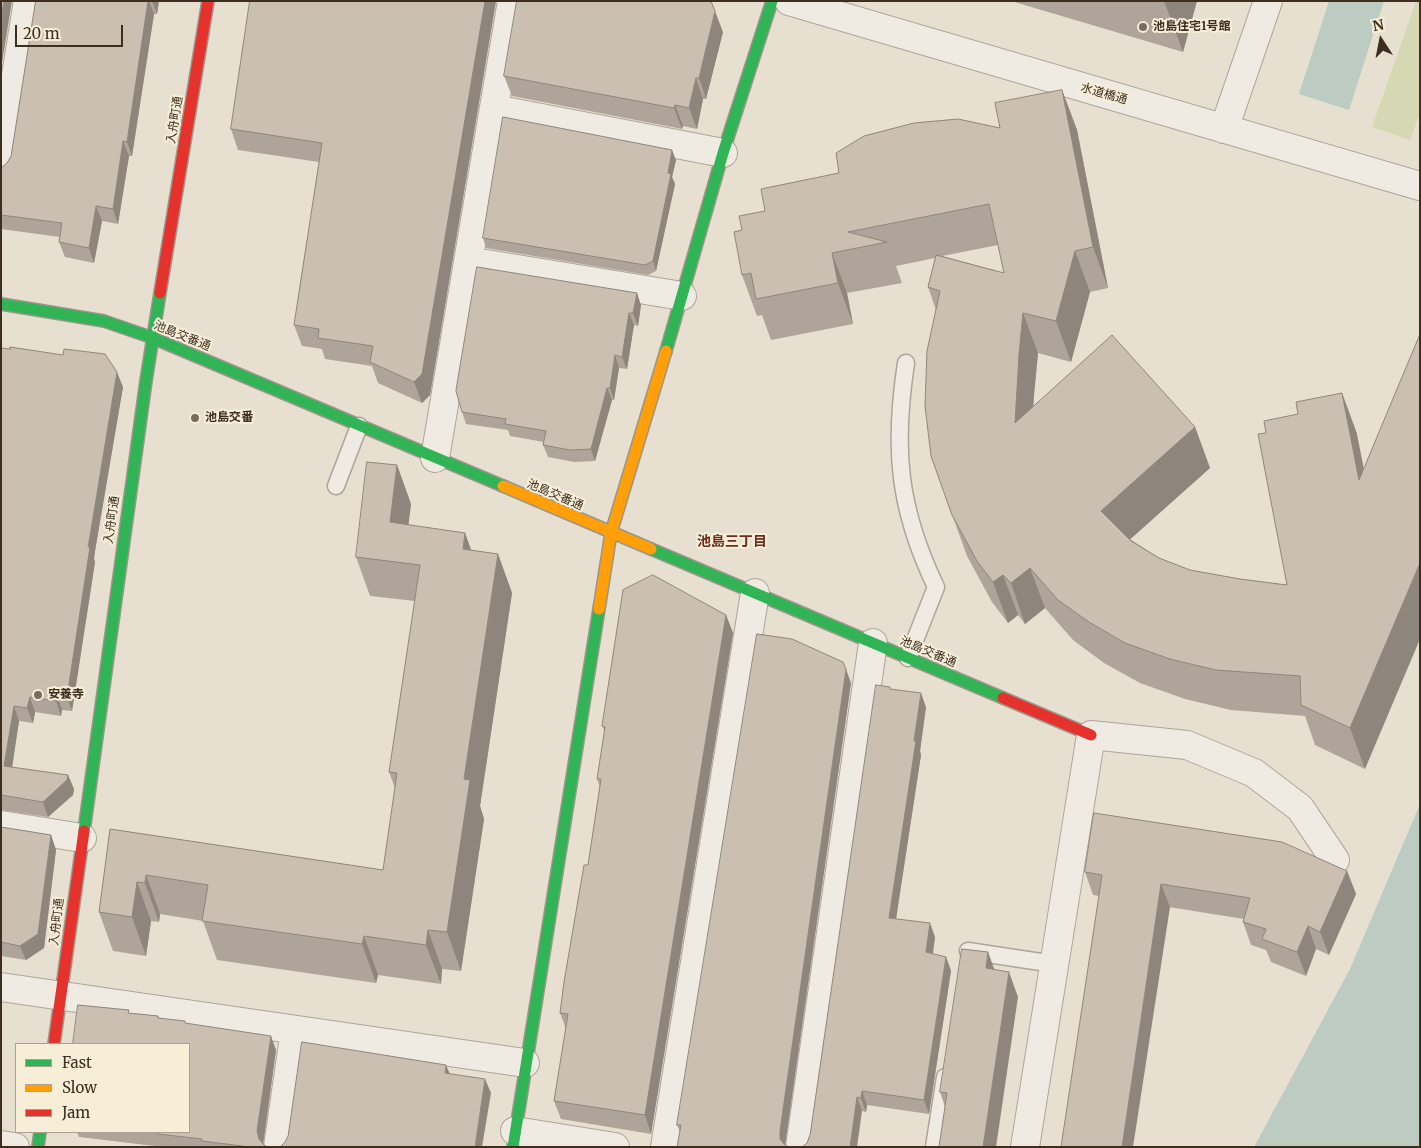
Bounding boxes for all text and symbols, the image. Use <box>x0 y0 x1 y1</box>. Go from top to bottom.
scale bar <box>18 15 125 47</box>
north arrow <box>1356 15 1406 65</box>
text: N <box>1371 15 1385 35</box>
place label: 池島住宅1号館 <box>1153 20 1231 34</box>
marker: 池島住宅1号館 <box>1137 21 1149 33</box>
text: 20 m <box>23 24 60 43</box>
street label: 水道橋通 <box>1079 80 1129 108</box>
street label: 入舟町通 <box>164 95 186 145</box>
street label: 池島交番通 <box>151 318 213 354</box>
place label: 池島交番 <box>205 411 253 425</box>
marker: 池島交番 <box>189 412 201 424</box>
street label: 池島交番通 <box>525 477 585 513</box>
street label: 入舟町通 <box>102 495 122 545</box>
district label: 池島三丁目 <box>697 534 767 550</box>
street label: 池島交番通 <box>898 634 958 670</box>
place label: 安養寺 <box>48 688 84 702</box>
marker: 安養寺 <box>32 689 44 701</box>
street label: 入舟町通 <box>47 897 67 947</box>
legend <box>15 1043 190 1133</box>
text: Fast <box>62 1053 92 1072</box>
text: Slow <box>62 1078 97 1097</box>
text: Jam <box>62 1103 90 1122</box>

